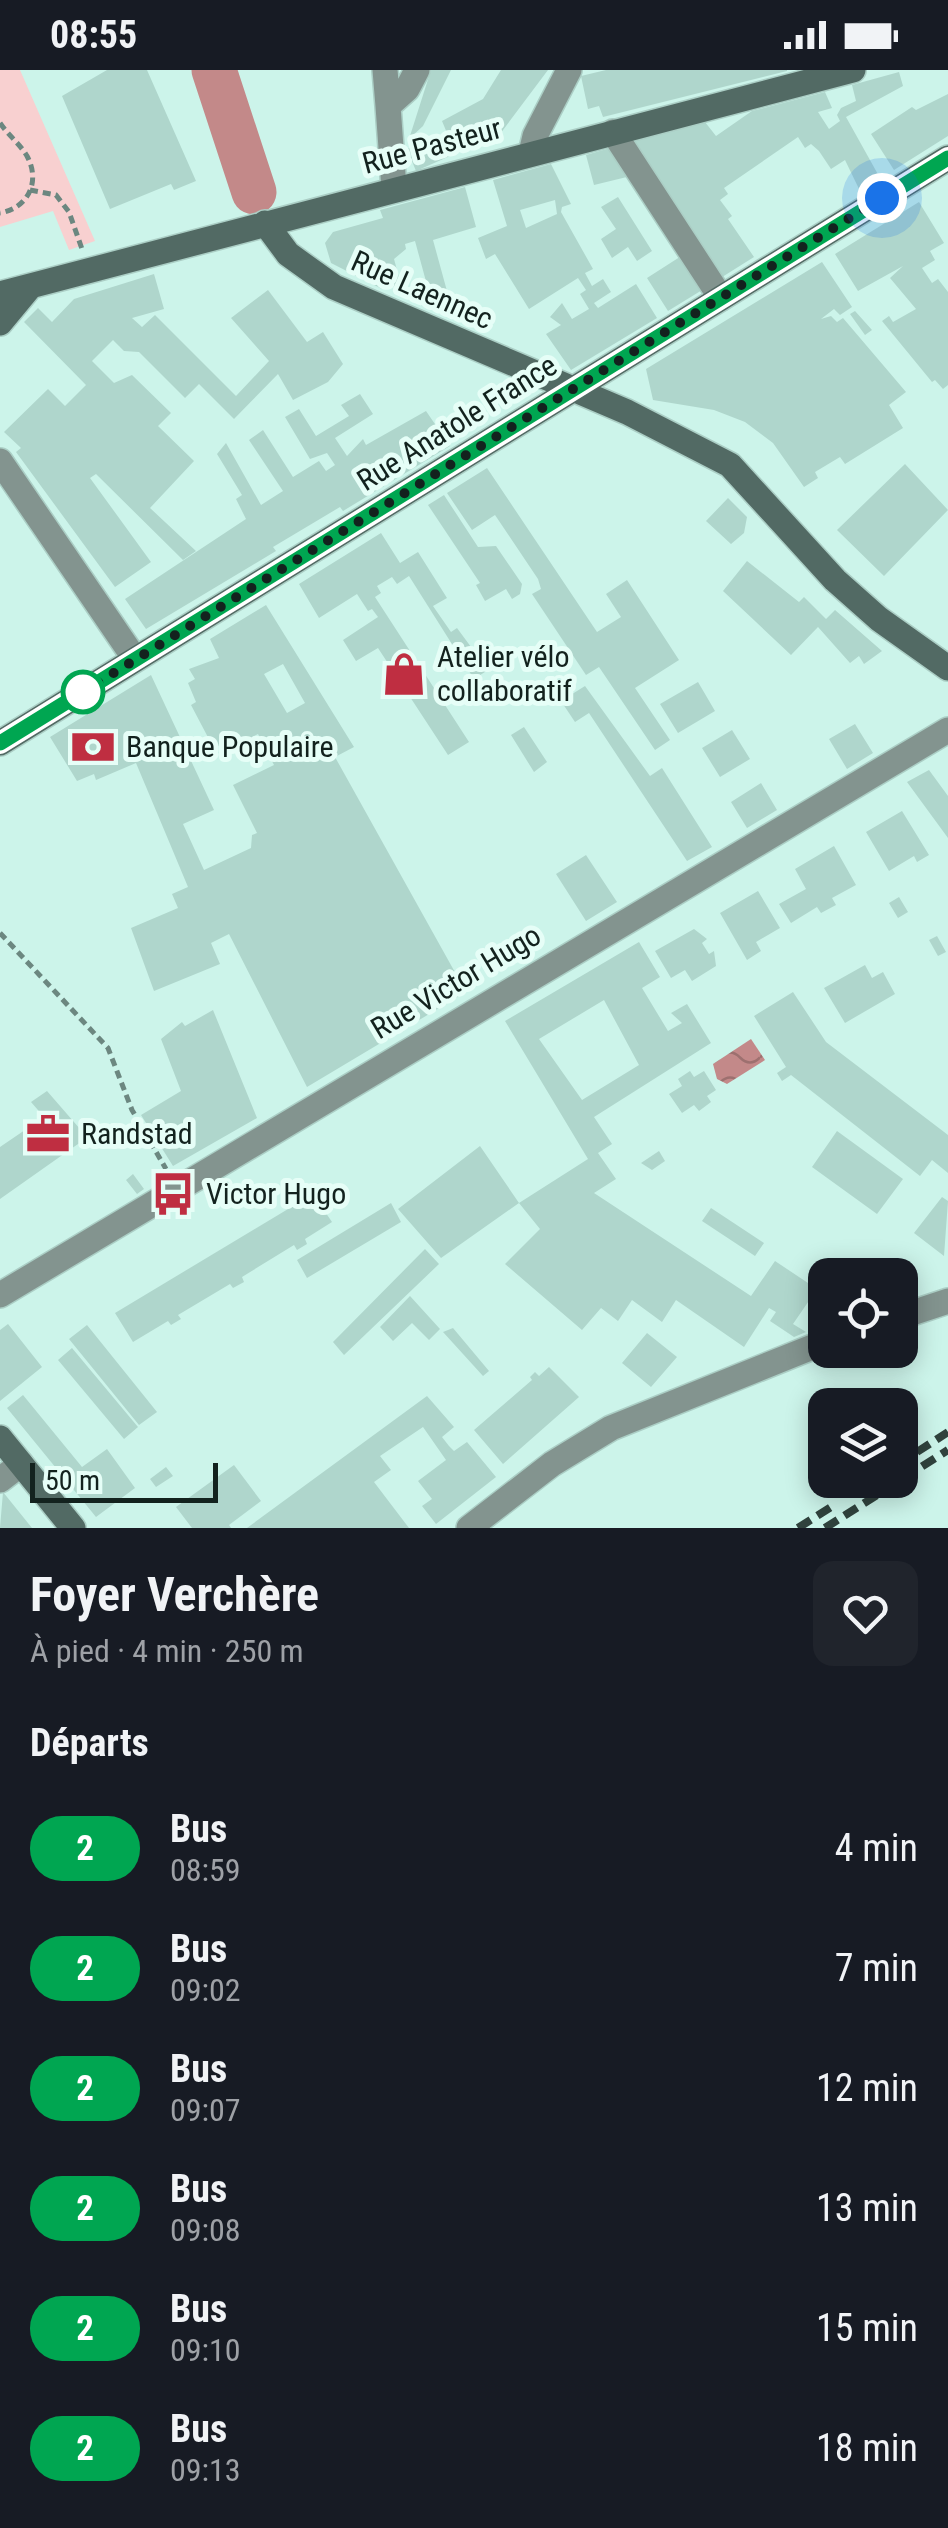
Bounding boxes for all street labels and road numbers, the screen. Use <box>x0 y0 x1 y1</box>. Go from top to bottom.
street label: Rue Pasteur <box>359 110 505 181</box>
street label: Rue Laennec <box>346 243 498 336</box>
street label: Rue Anatole France <box>351 347 563 498</box>
street label: Rue Victor Hugo <box>365 917 547 1046</box>

